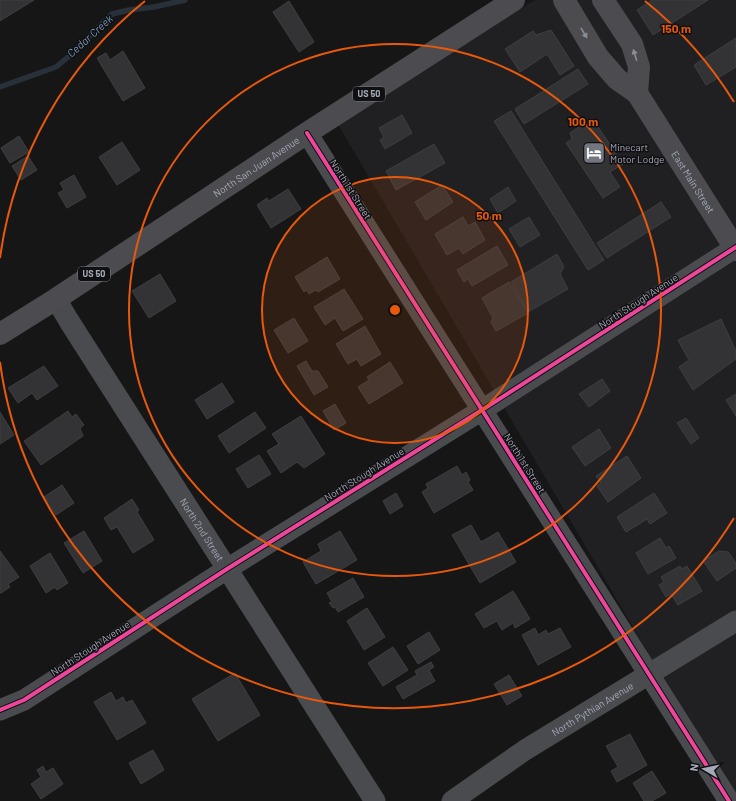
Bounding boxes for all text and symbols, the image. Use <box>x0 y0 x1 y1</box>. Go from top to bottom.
water label: Cedar Creek <box>64 11 116 59</box>
text: 150 m <box>661 21 691 35</box>
one-way arrow <box>580 27 587 39</box>
one-way arrow <box>632 49 638 61</box>
road number: US 50 <box>353 87 385 101</box>
text: 100 m <box>568 114 598 128</box>
street label: North San Juan Avenue <box>211 134 302 199</box>
hotel icon: Minecart Motor Lodge <box>581 140 607 166</box>
place label: Minecart Motor Lodge <box>610 141 664 165</box>
street label: East Main Street <box>669 149 717 216</box>
street label: North 1st Street <box>328 157 374 221</box>
text: 50 m <box>476 208 502 222</box>
road number: US 50 <box>78 267 110 281</box>
street label: North Stough Avenue <box>596 271 680 331</box>
centre of rings <box>388 303 402 317</box>
street label: North 1st Street <box>502 431 548 495</box>
street label: North Stough Avenue <box>322 445 406 503</box>
street label: North 2nd Street <box>177 496 227 564</box>
street label: North Stough Avenue <box>48 618 132 678</box>
street label: North Pythian Avenue <box>549 679 635 738</box>
north arrow <box>684 749 724 789</box>
text: N <box>687 763 701 772</box>

